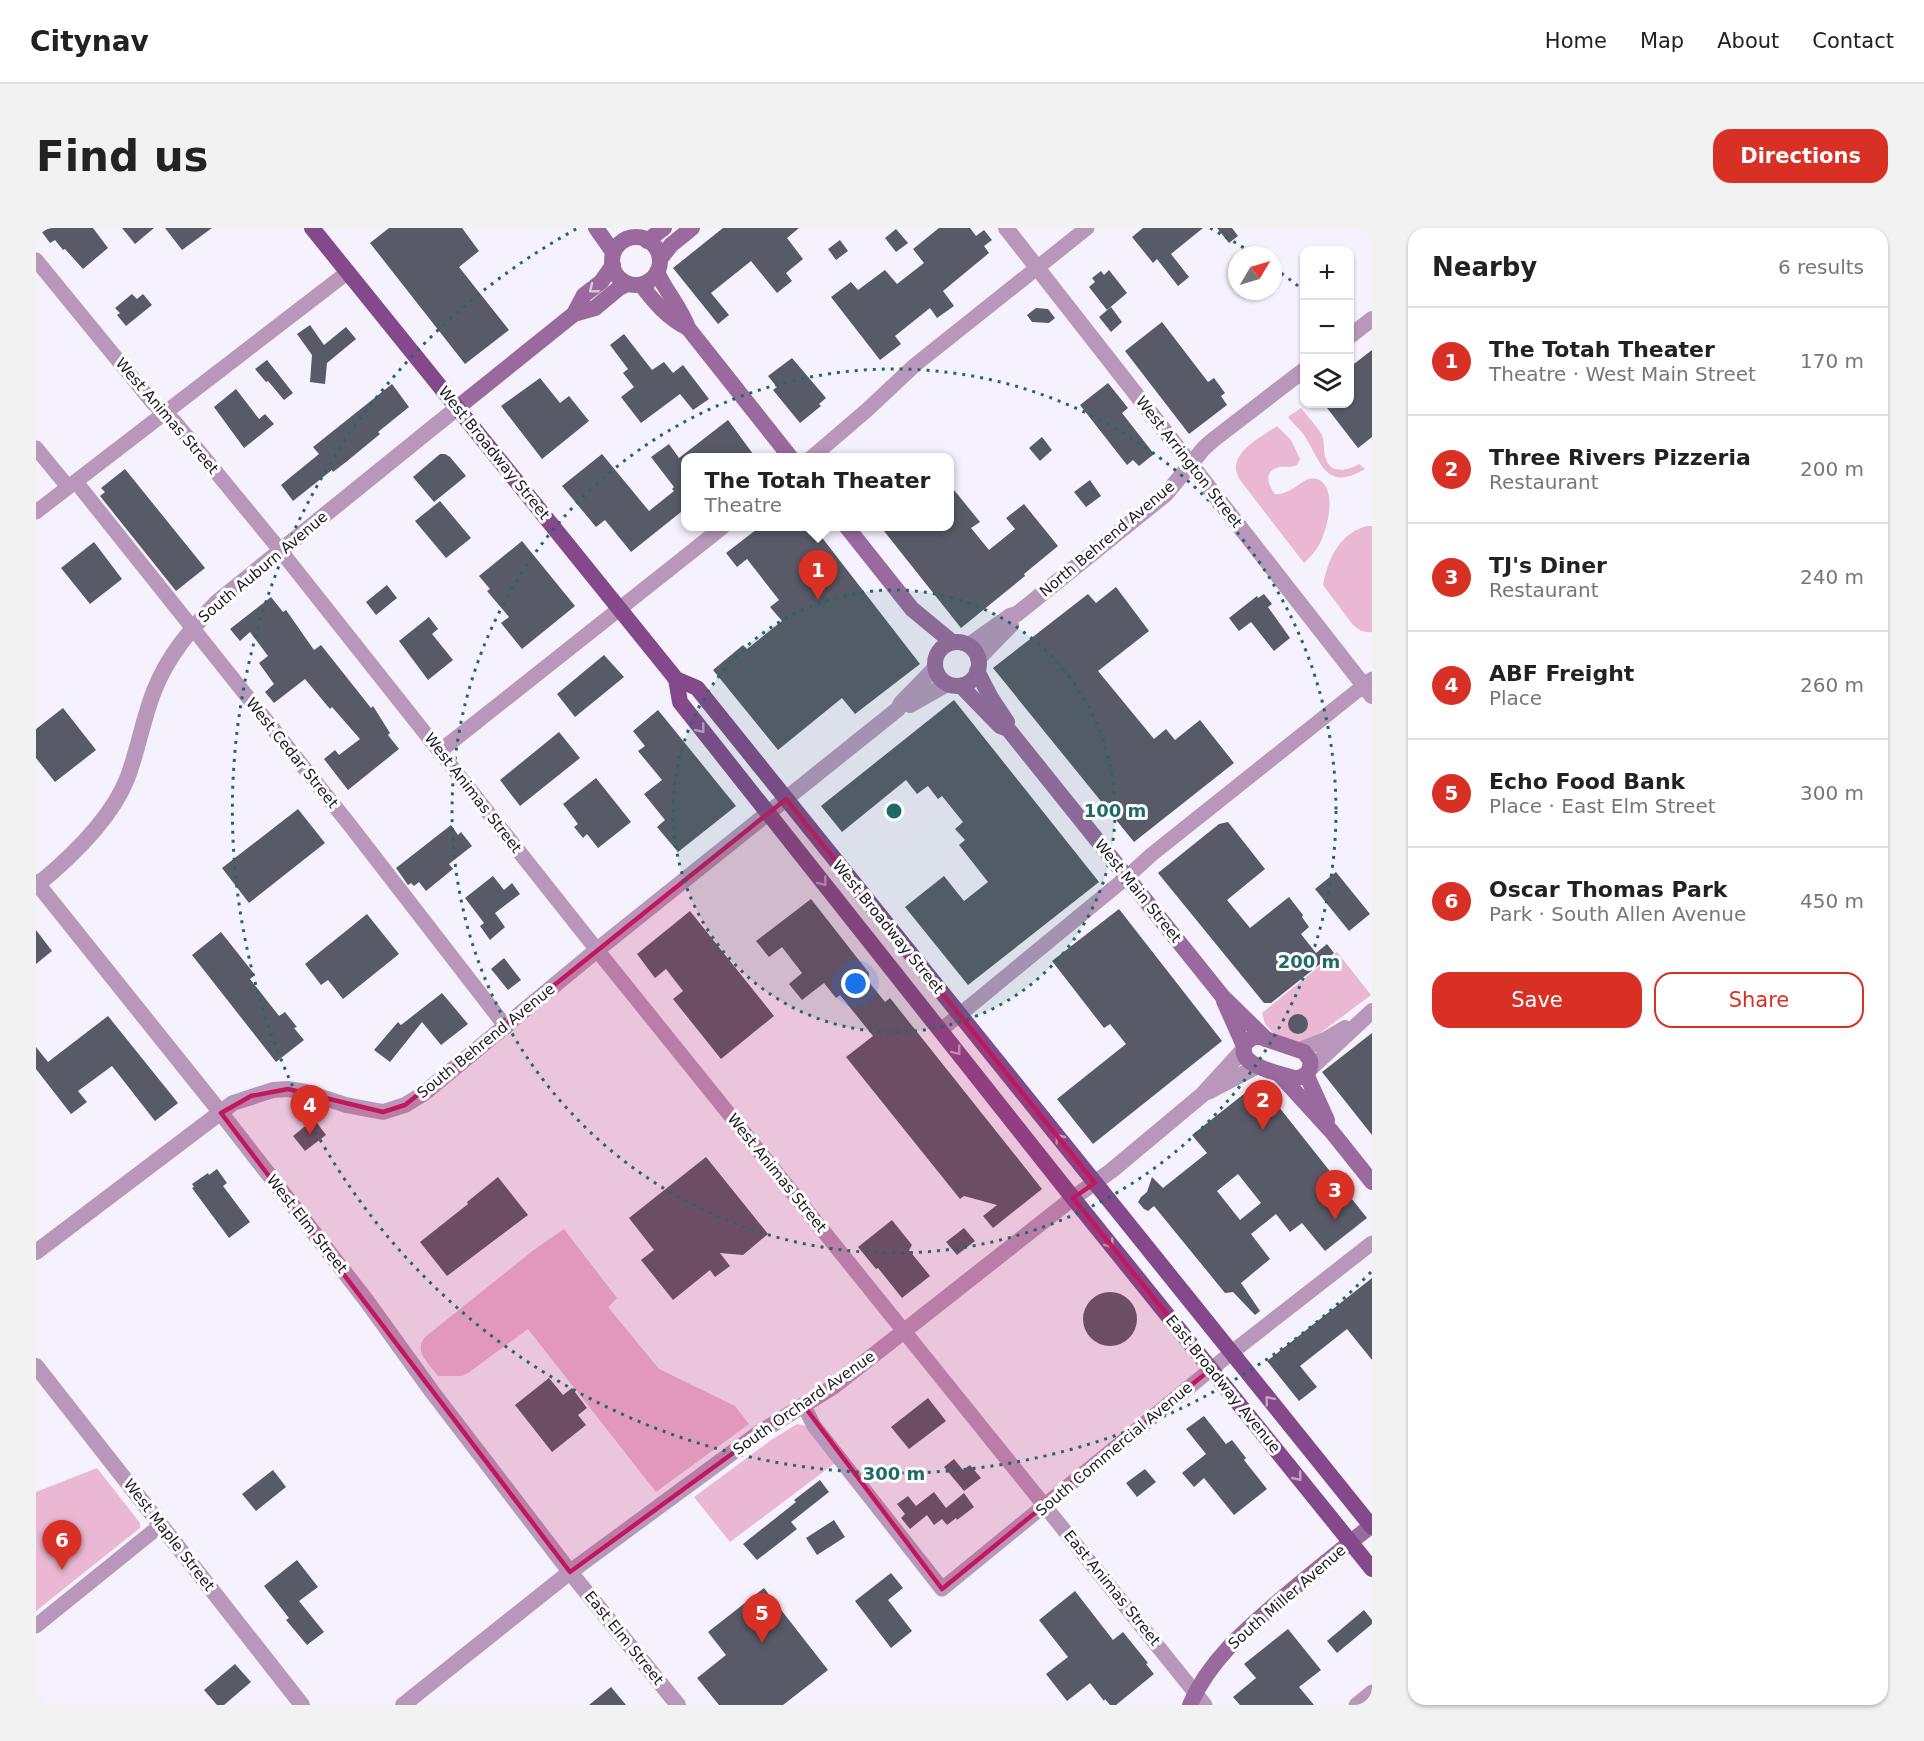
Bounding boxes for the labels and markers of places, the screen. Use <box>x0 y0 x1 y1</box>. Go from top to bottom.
pin: 1 <box>798 550 838 600</box>
centre of rings <box>884 801 904 821</box>
pin: 2 <box>1244 1080 1282 1130</box>
pin: 4 <box>290 1086 330 1135</box>
pin: 3 <box>1316 1170 1354 1220</box>
pin: 6 <box>42 1520 82 1570</box>
pin: 5 <box>742 1594 782 1643</box>

